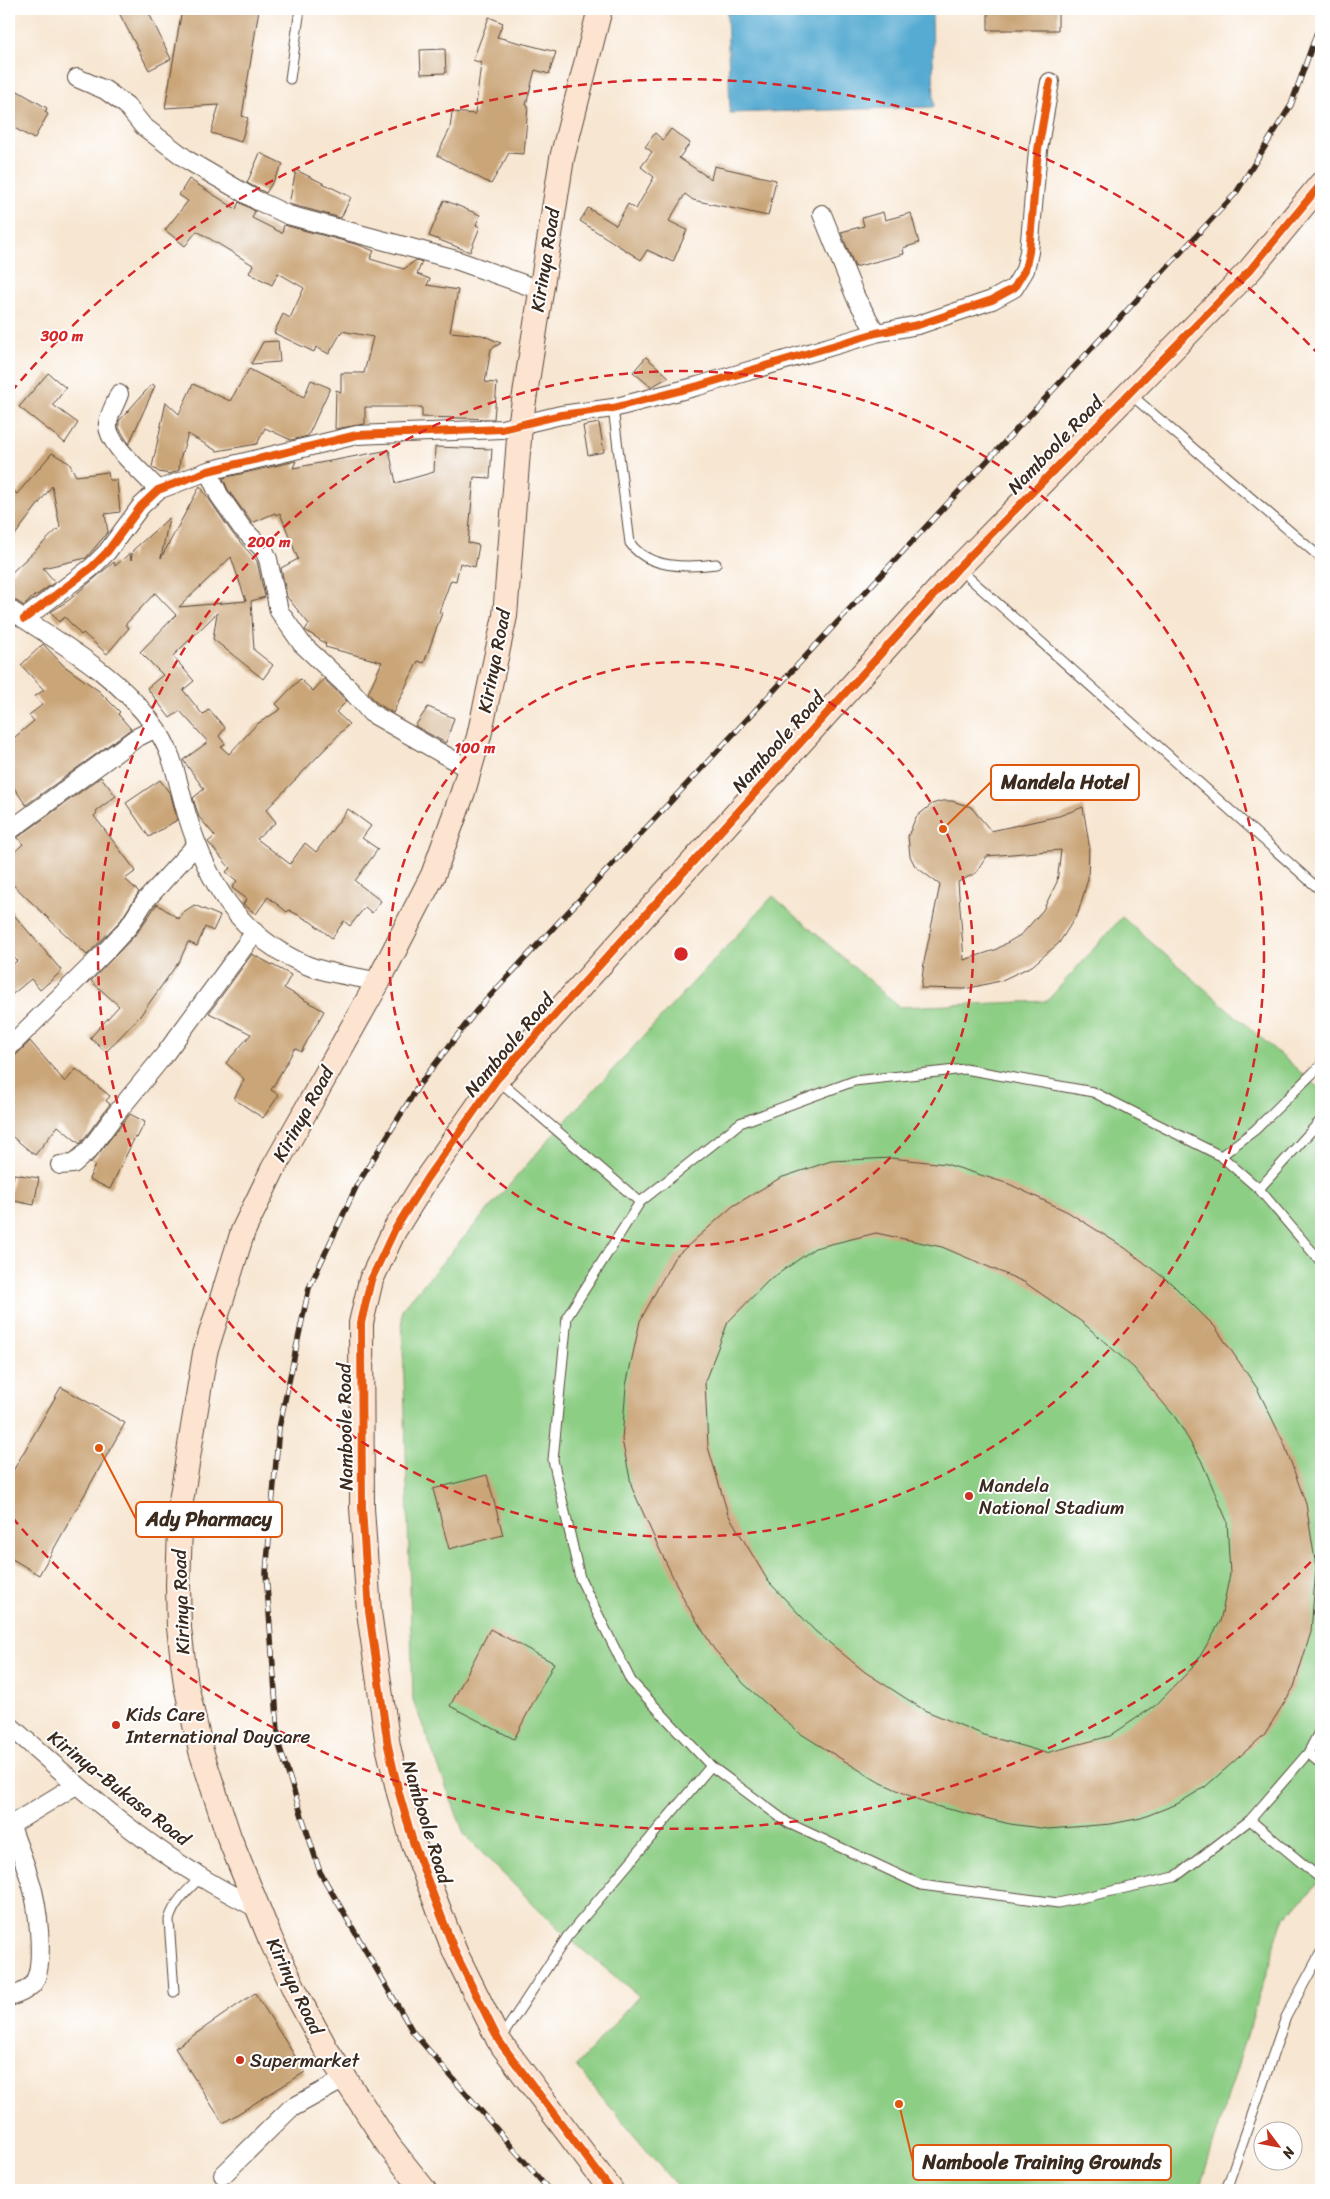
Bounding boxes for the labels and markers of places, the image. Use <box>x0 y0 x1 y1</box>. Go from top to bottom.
callout: Mandela Hotel <box>991 765 1139 800</box>
centre of rings <box>672 945 690 963</box>
place label: Mandela National Stadium <box>979 1469 1125 1524</box>
marker: Mandela National Stadium <box>963 1490 975 1502</box>
callout: Ady Pharmacy <box>136 1502 282 1537</box>
place label: Kids Care International Daycare <box>125 1698 310 1753</box>
marker: Kids Care International Daycare <box>110 1719 122 1731</box>
place label: Supermarket <box>250 2044 360 2077</box>
marker: Supermarket <box>234 2054 246 2066</box>
callout: Namboole Training Grounds <box>913 2145 1171 2180</box>

